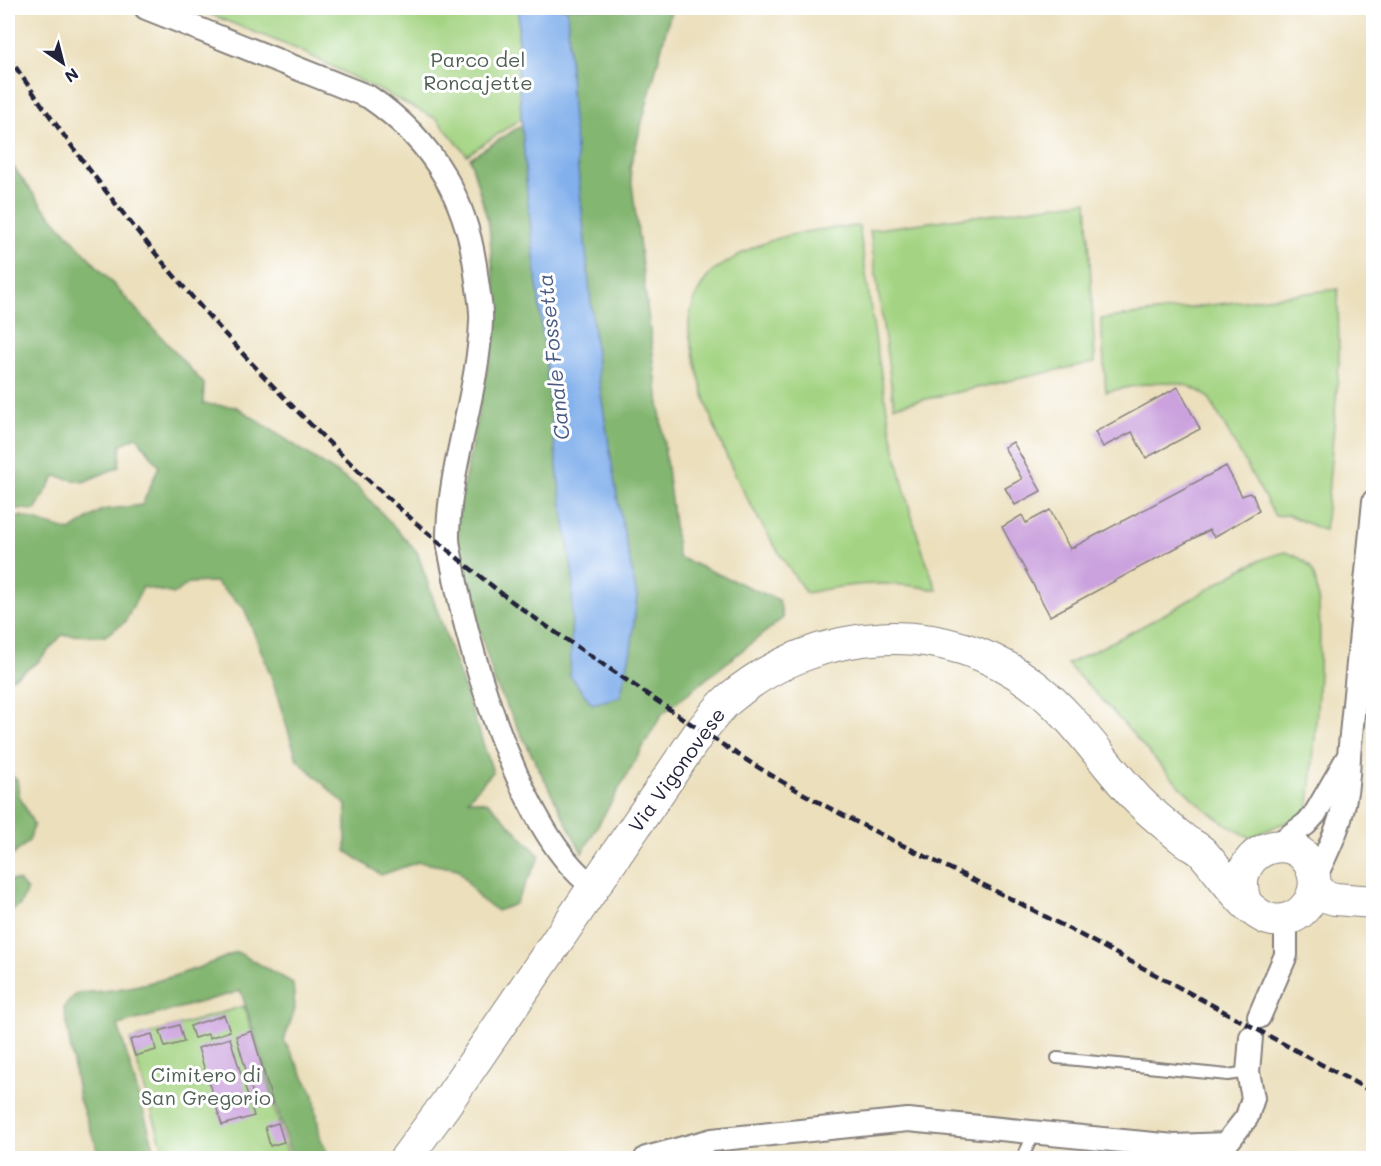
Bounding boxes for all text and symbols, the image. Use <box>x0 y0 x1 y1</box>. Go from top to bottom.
north arrow <box>33 33 93 93</box>
park label: Parco del Roncajette <box>423 46 533 95</box>
text: N <box>61 64 83 88</box>
water label: Canale Fossetta <box>530 273 575 442</box>
street label: Via Vigonovese <box>622 702 730 837</box>
park label: Cimitero di San Gregorio <box>141 1061 271 1110</box>

